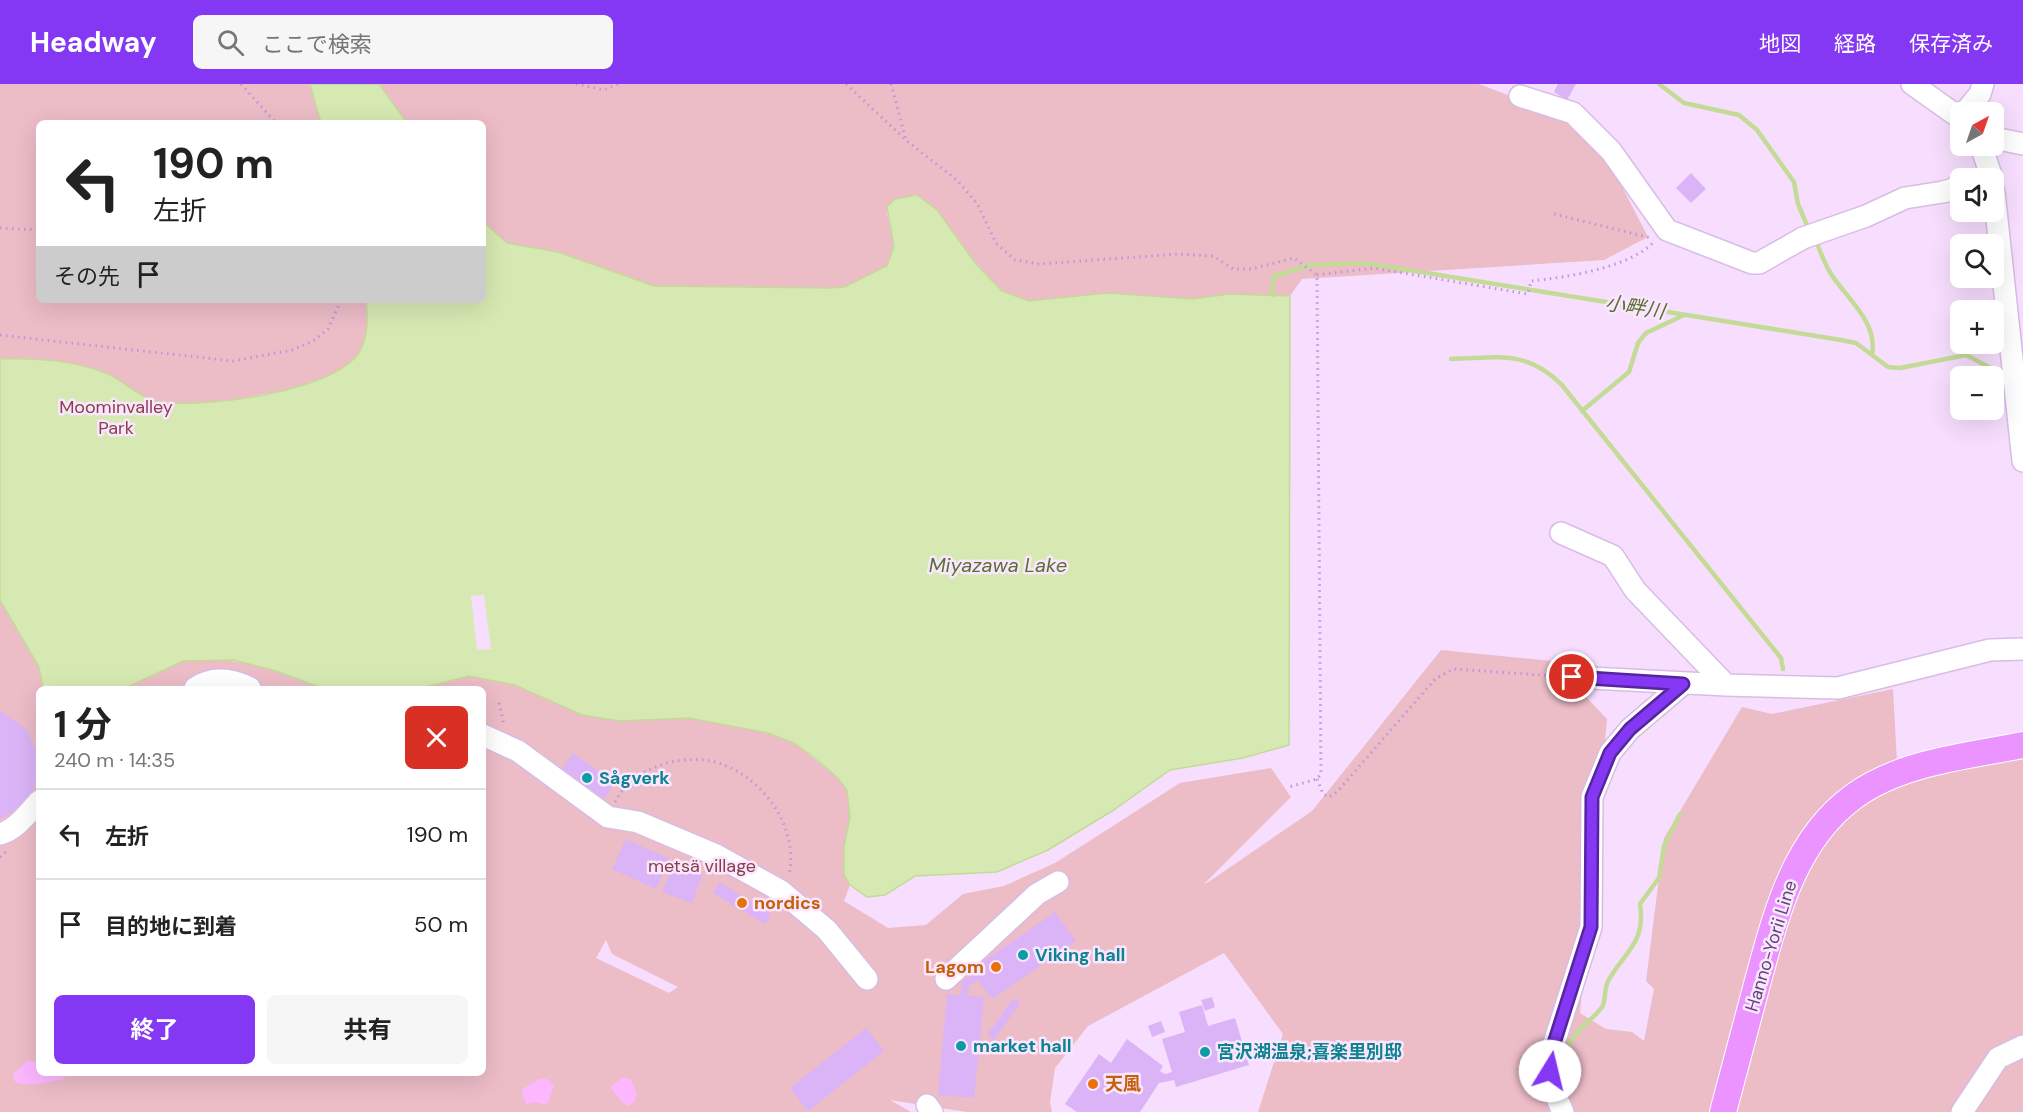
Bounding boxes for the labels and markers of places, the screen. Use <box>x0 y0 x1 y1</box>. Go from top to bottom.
pin <box>1546 651 1597 702</box>
place label: Sågverk <box>599 766 670 790</box>
marker: Sågverk <box>580 771 594 785</box>
place label: nordics <box>754 891 821 915</box>
marker: nordics <box>735 896 749 910</box>
place label: Viking hall <box>1035 943 1125 967</box>
marker: Viking hall <box>1016 948 1030 962</box>
place label: Lagom <box>925 955 984 979</box>
marker: Lagom <box>989 960 1003 974</box>
place label: market hall <box>973 1034 1072 1058</box>
marker: market hall <box>954 1039 968 1053</box>
place label: 宮沢湖温泉;喜楽里別邸 <box>1217 1040 1402 1064</box>
marker: 宮沢湖温泉;喜楽里別邸 <box>1198 1045 1212 1059</box>
place label: 天風 <box>1105 1072 1141 1096</box>
marker: 天風 <box>1086 1077 1100 1091</box>

